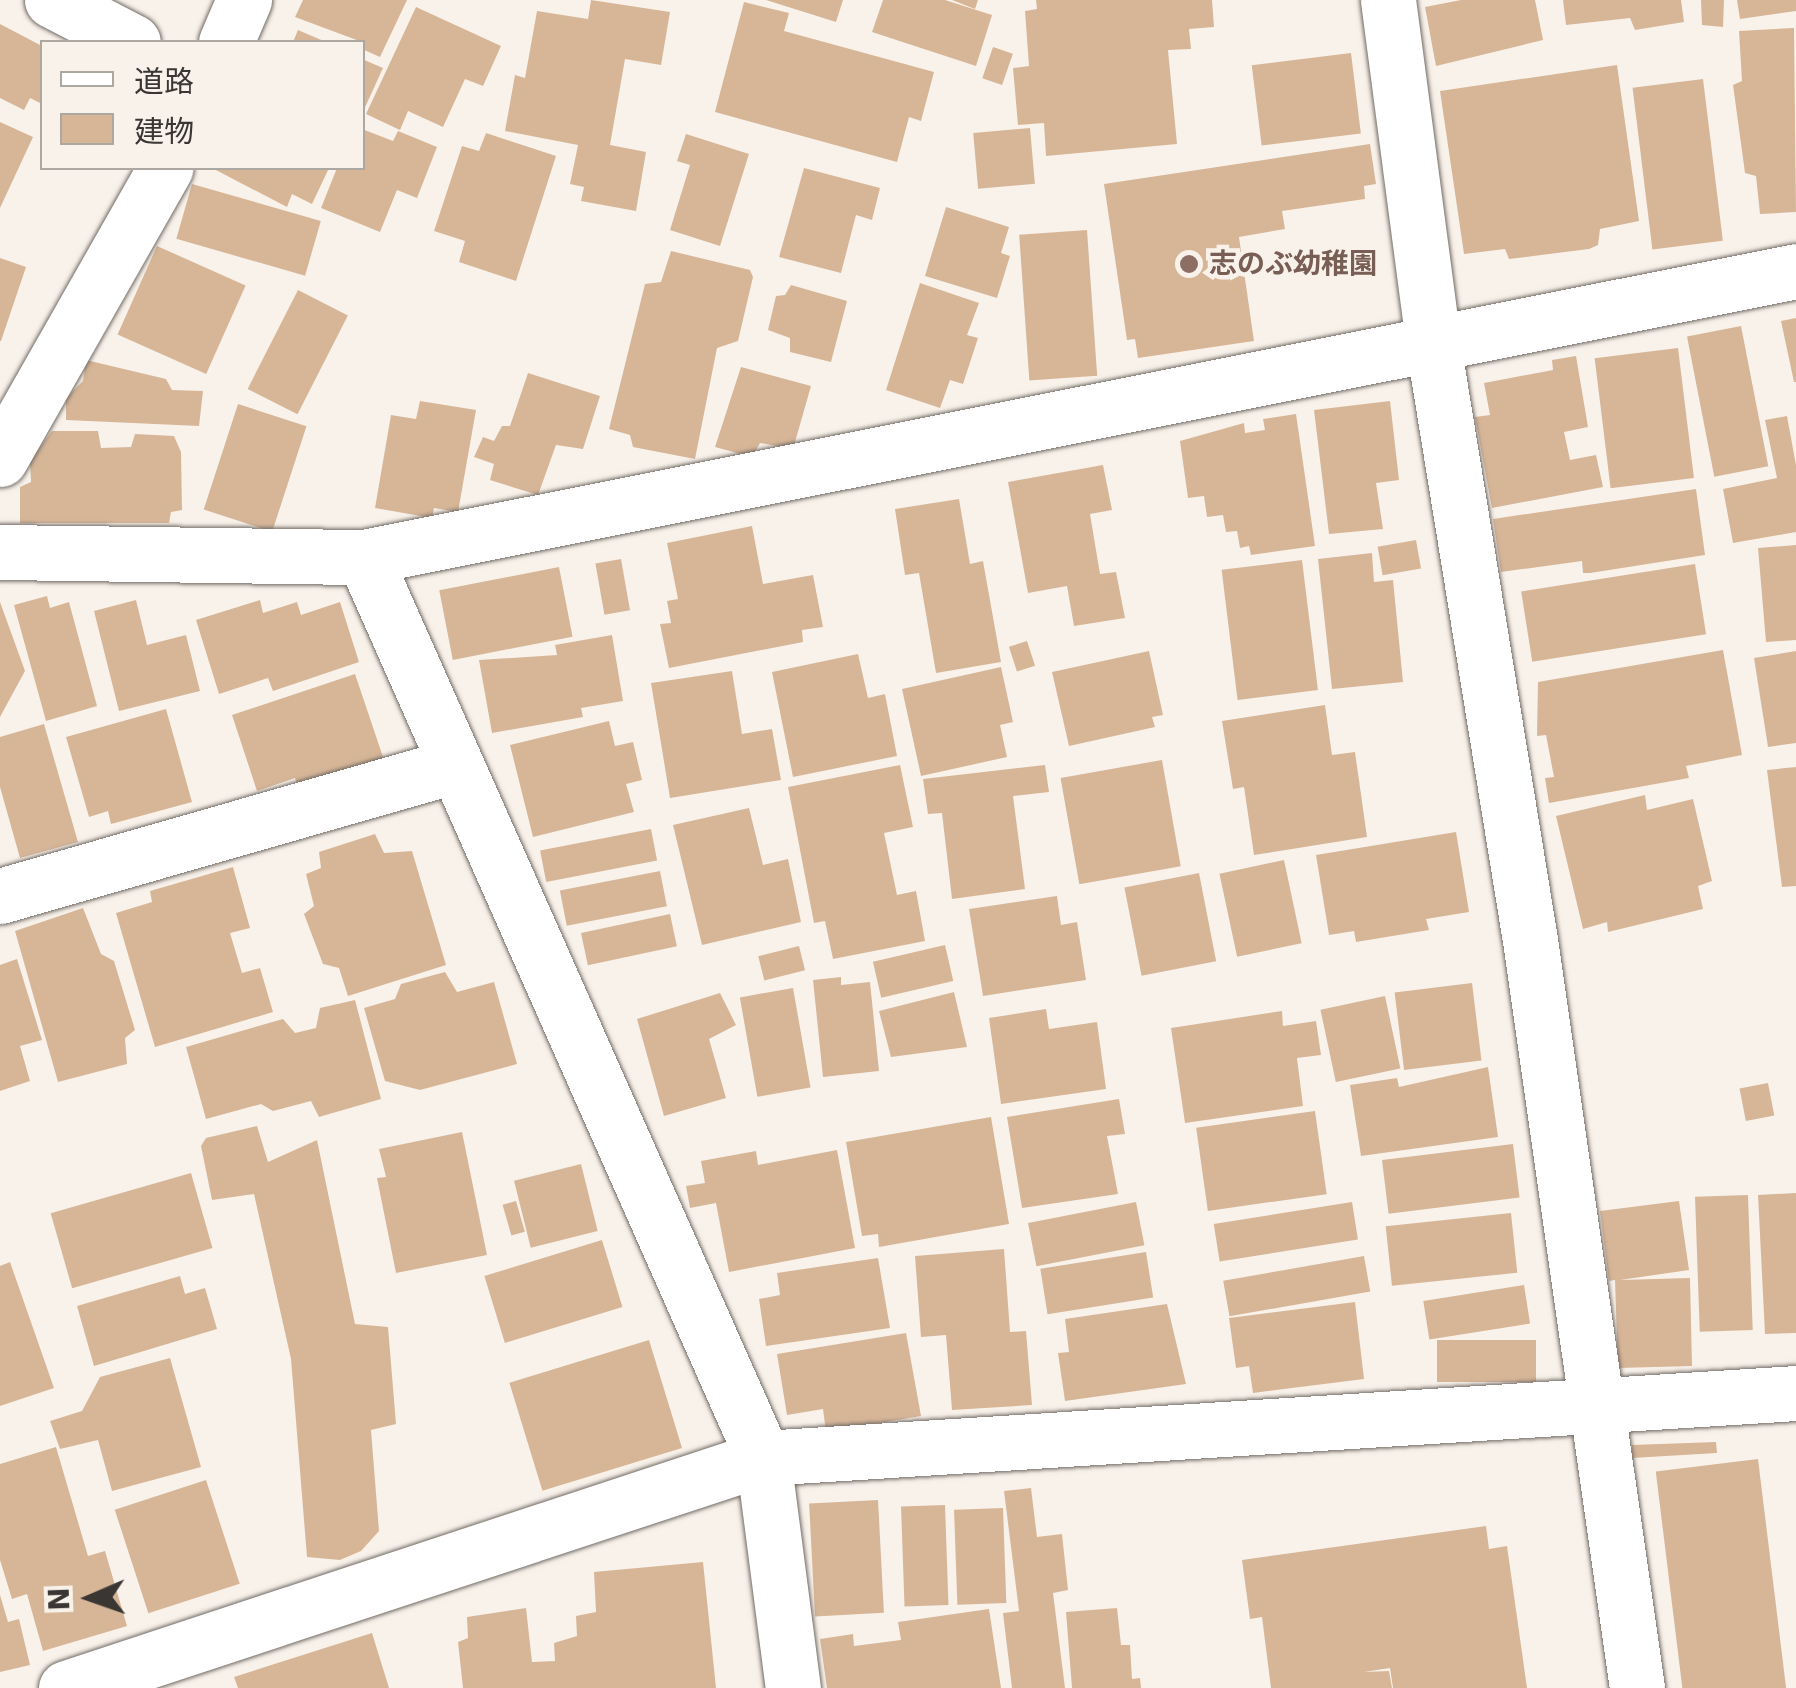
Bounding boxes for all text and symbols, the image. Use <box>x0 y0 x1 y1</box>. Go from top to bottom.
legend <box>40 40 365 170</box>
text: 道路 <box>134 64 194 99</box>
text: 建物 <box>134 114 194 149</box>
place label: 志のぶ幼稚園 <box>1209 247 1377 281</box>
marker: 志のぶ幼稚園 <box>1178 253 1200 275</box>
north arrow <box>40 1548 140 1648</box>
text: N <box>43 1587 76 1611</box>

